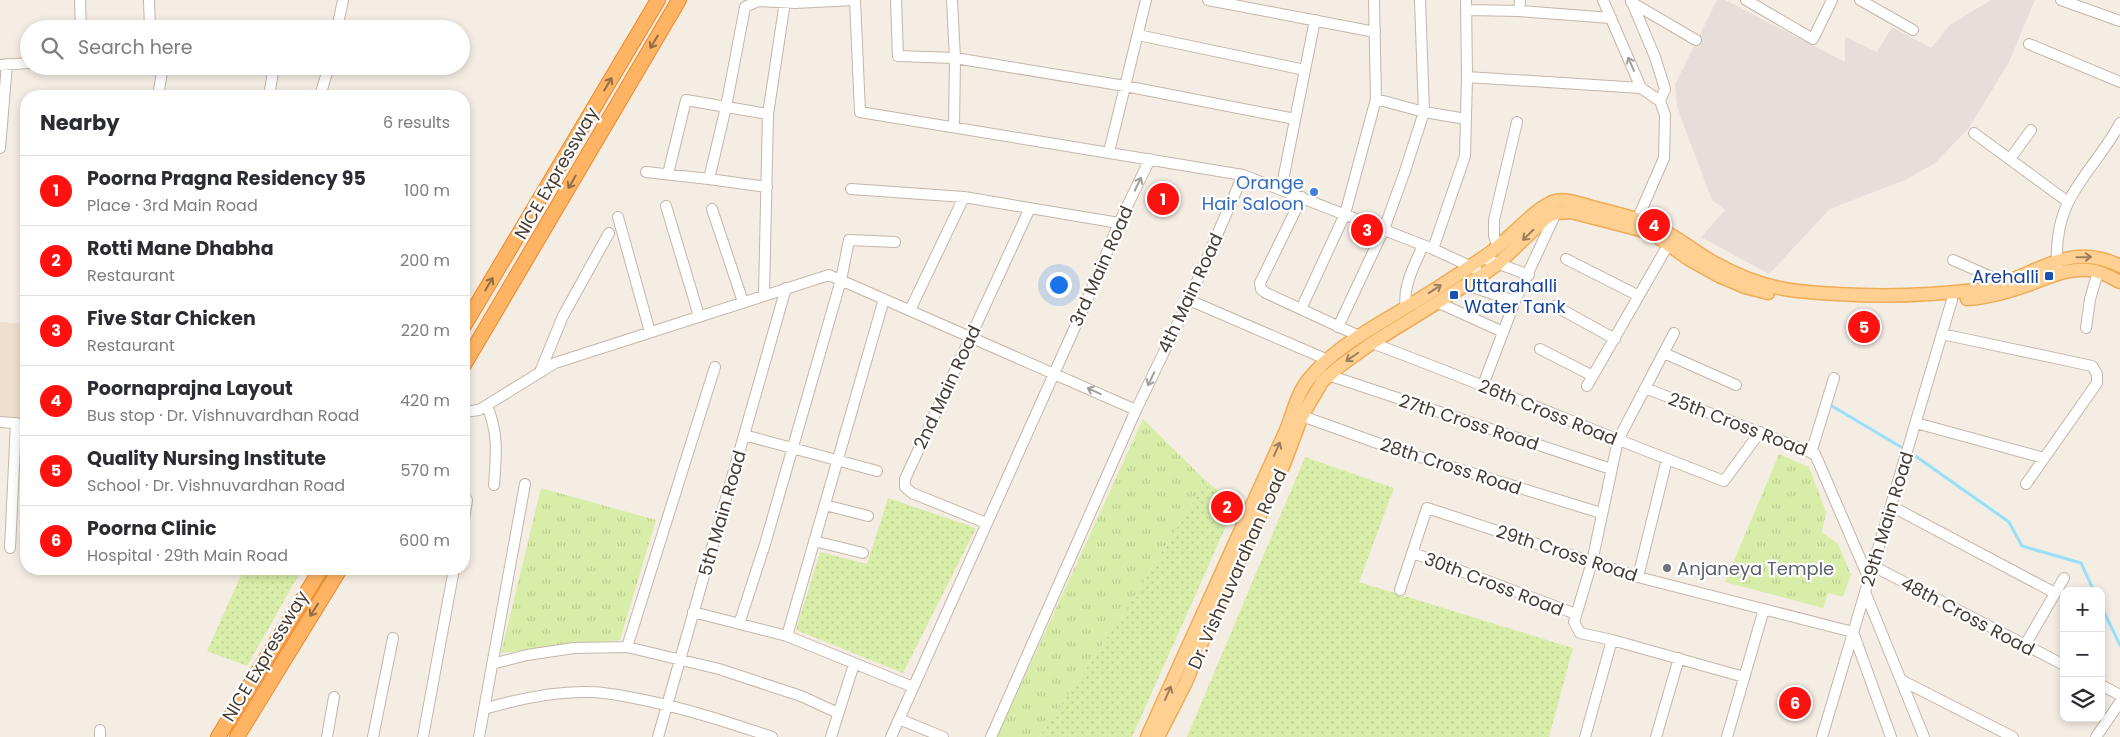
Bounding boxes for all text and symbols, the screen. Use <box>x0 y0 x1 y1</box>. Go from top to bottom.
search box <box>20 20 470 75</box>
icon: search <box>38 34 66 62</box>
text: Search here <box>78 34 192 61</box>
one-way arrow <box>649 34 659 49</box>
one-way arrow <box>1625 57 1635 72</box>
one-way arrow <box>603 78 613 92</box>
street label: NICE Expressway <box>508 102 604 244</box>
text: Nearby <box>40 108 120 137</box>
text: 6 results <box>383 111 450 134</box>
text: Poorna Pragna Residency 95 <box>87 165 366 192</box>
place label: Orange Hair Saloon <box>1202 170 1304 216</box>
one-way arrow <box>567 175 577 189</box>
one-way arrow <box>1133 177 1143 192</box>
text: 1 <box>53 179 59 202</box>
text: 100 m <box>404 179 450 202</box>
pin: 1 <box>1147 180 1179 218</box>
marker: Orange Hair Saloon <box>1308 186 1320 198</box>
text: Place · 3rd Main Road <box>87 194 258 217</box>
street label: 3rd Main Road <box>1063 202 1139 330</box>
pin: 4 <box>1638 206 1670 244</box>
pin: 3 <box>1351 211 1383 249</box>
street label: 4th Main Road <box>1151 229 1229 357</box>
one-way arrow <box>1522 229 1534 241</box>
text: Rotti Mane Dhabha <box>87 235 274 262</box>
text: 2 <box>51 249 61 272</box>
text: 200 m <box>400 249 450 272</box>
one-way arrow <box>2076 252 2092 262</box>
text: Restaurant <box>87 264 175 287</box>
place label: Arehalli <box>1972 264 2039 289</box>
marker: Arehalli <box>2043 270 2055 282</box>
your location <box>1046 272 1072 298</box>
place label: Uttarahalli Water Tank <box>1464 273 1566 319</box>
one-way arrow <box>484 278 494 292</box>
one-way arrow <box>1428 284 1442 294</box>
marker: Uttarahalli Water Tank <box>1448 289 1460 301</box>
text: Five Star Chicken <box>87 305 256 332</box>
pin: 5 <box>1848 308 1880 346</box>
text: 3 <box>51 319 61 342</box>
text: 220 m <box>401 319 450 342</box>
street label: 2nd Main Road <box>907 321 987 453</box>
text: Restaurant <box>87 334 175 357</box>
one-way arrow <box>1345 352 1359 362</box>
one-way arrow <box>1146 371 1156 386</box>
street label: 26th Cross Road <box>1475 373 1621 451</box>
text: Poornaprajna Layout <box>87 375 293 402</box>
one-way arrow <box>1087 386 1102 396</box>
street label: 25th Cross Road <box>1665 386 1811 462</box>
street label: 27th Cross Road <box>1396 388 1542 456</box>
text: 4 <box>51 389 61 412</box>
text: 420 m <box>400 389 450 412</box>
text: Bus stop · Dr. Vishnuvardhan Road <box>87 404 359 427</box>
street label: 28th Cross Road <box>1377 431 1525 501</box>
one-way arrow <box>1273 442 1283 457</box>
text: Quality Nursing Institute <box>87 445 326 472</box>
street label: 5th Main Road <box>692 447 752 579</box>
street label: 29th Main Road <box>1855 449 1919 589</box>
text: 5 <box>51 459 61 482</box>
text: 570 m <box>400 459 450 482</box>
street label: Dr. Vishnuvardhan Road <box>1182 465 1292 673</box>
text: School · Dr. Vishnuvardhan Road <box>87 474 345 497</box>
pin: 2 <box>1211 488 1243 526</box>
text: Poorna Clinic <box>87 515 217 542</box>
street label: 29th Cross Road <box>1493 518 1641 588</box>
text: 6 <box>51 529 61 552</box>
text: 600 m <box>399 529 450 552</box>
text: Hospital · 29th Main Road <box>87 544 288 567</box>
street label: 30th Cross Road <box>1421 546 1567 622</box>
place label: Anjaneya Temple <box>1677 556 1834 581</box>
marker: Anjaneya Temple <box>1661 562 1673 574</box>
street label: 48th Cross Road <box>1897 570 2039 662</box>
street label: NICE Expressway <box>216 586 314 726</box>
map controls <box>2060 587 2105 722</box>
button: + <box>2060 587 2105 632</box>
one-way arrow <box>309 603 319 617</box>
button: − <box>2060 632 2105 677</box>
button: layers <box>2060 677 2105 722</box>
pin: 6 <box>1779 684 1811 722</box>
one-way arrow <box>1164 686 1174 701</box>

